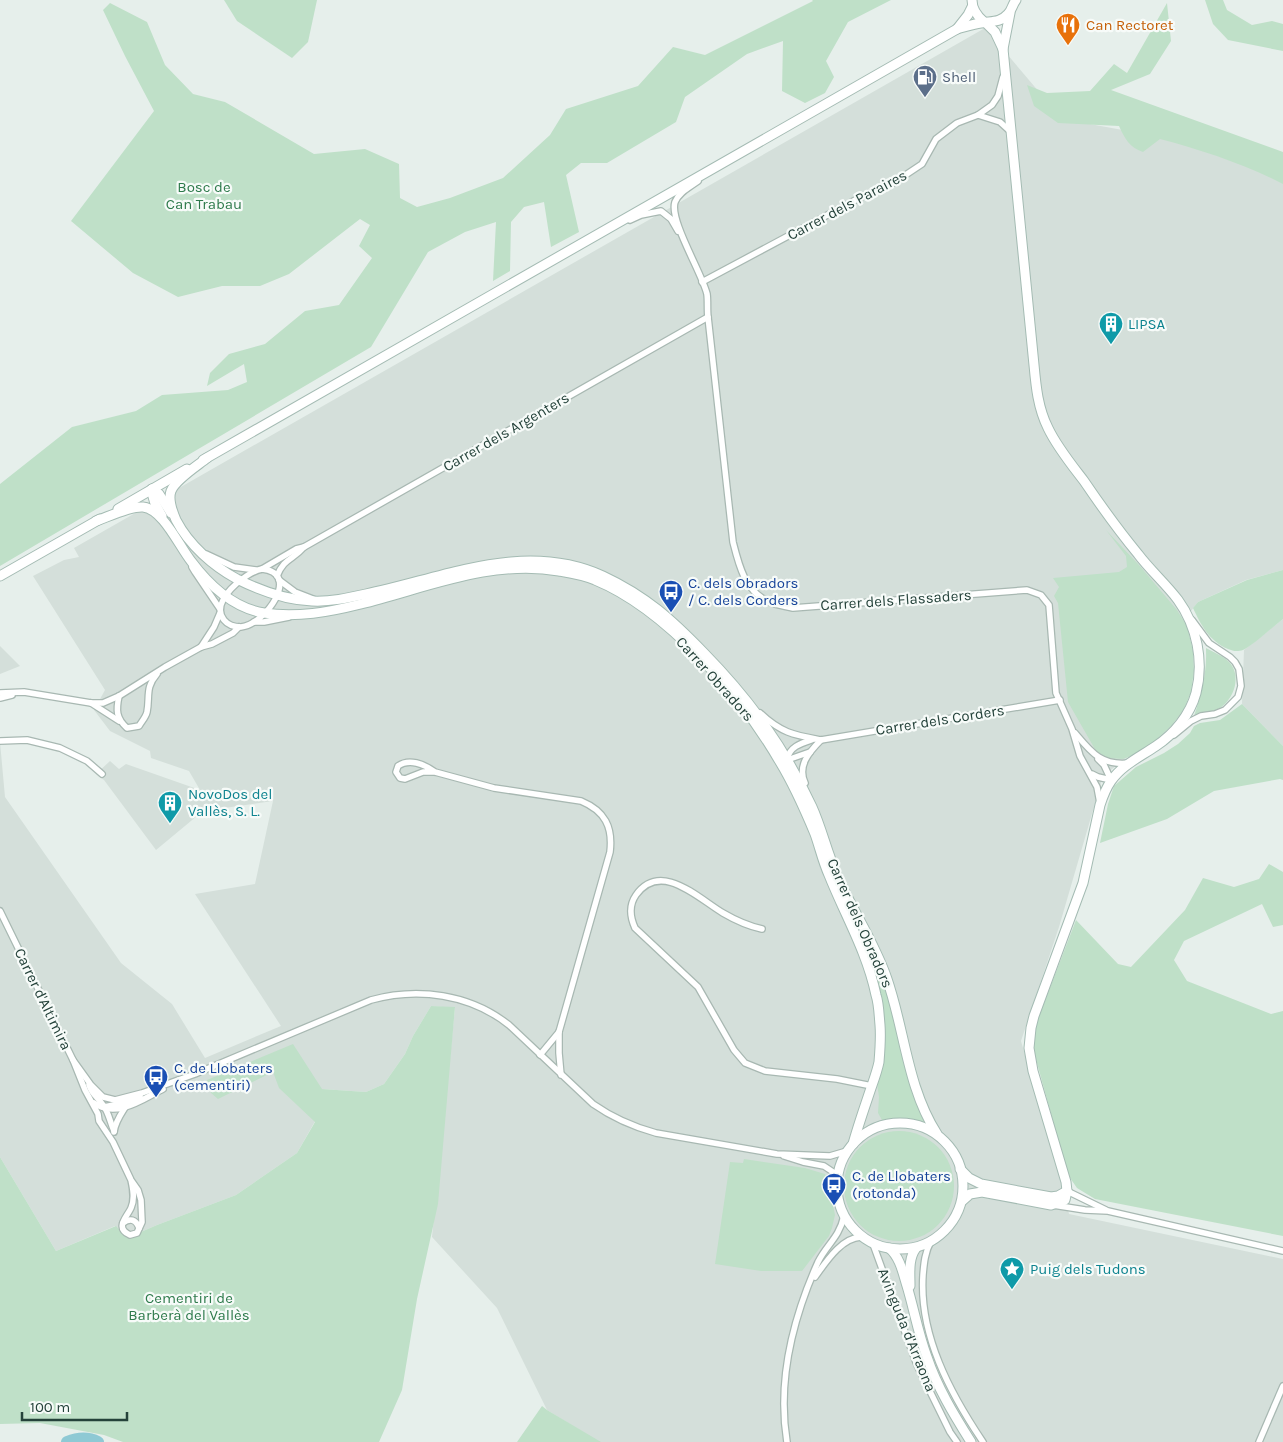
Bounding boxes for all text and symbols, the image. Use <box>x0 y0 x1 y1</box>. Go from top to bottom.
restaurant icon: Can Rectoret <box>1055 12 1081 46</box>
place label: Can Rectoret <box>1086 16 1174 34</box>
fuel station icon: Shell <box>912 64 938 98</box>
place label: Shell <box>942 68 976 86</box>
street label: Carrer dels Paraires <box>784 166 910 244</box>
park label: Bosc de Can Trabau <box>166 178 242 213</box>
building icon: LIPSA <box>1098 311 1124 345</box>
place label: LIPSA <box>1128 315 1166 333</box>
street label: Carrer dels Argenters <box>440 388 572 476</box>
place label: C. dels Obradors / C. dels Corders <box>688 574 798 609</box>
bus stop icon: C. dels Obradors / C. dels Corders <box>658 579 684 613</box>
street label: Carrer dels Flassaders <box>820 586 972 614</box>
street label: Carrer Obradors <box>672 633 758 725</box>
street label: Carrer dels Corders <box>874 701 1006 739</box>
place label: NovoDos del Vallès, S. L. <box>188 785 273 820</box>
building icon: NovoDos del Vallès, S. L. <box>157 790 183 824</box>
street label: Carrer dels Obradors <box>823 855 897 991</box>
street label: Carrer d'Altimira <box>11 945 75 1053</box>
place label: C. de Llobaters (cementiri) <box>174 1059 273 1094</box>
bus stop icon: C. de Llobaters (cementiri) <box>143 1064 169 1098</box>
place label: C. de Llobaters (rotonda) <box>852 1167 951 1202</box>
bus stop icon: C. de Llobaters (rotonda) <box>821 1172 847 1206</box>
place icon: Puig dels Tudons <box>999 1256 1025 1290</box>
place label: Puig dels Tudons <box>1030 1260 1146 1278</box>
street label: Avinguda d'Arraona <box>874 1266 940 1394</box>
park label: Cementiri de Barberà del Vallès <box>128 1289 250 1324</box>
scale bar <box>22 1390 128 1422</box>
text: 100 m <box>30 1398 70 1416</box>

